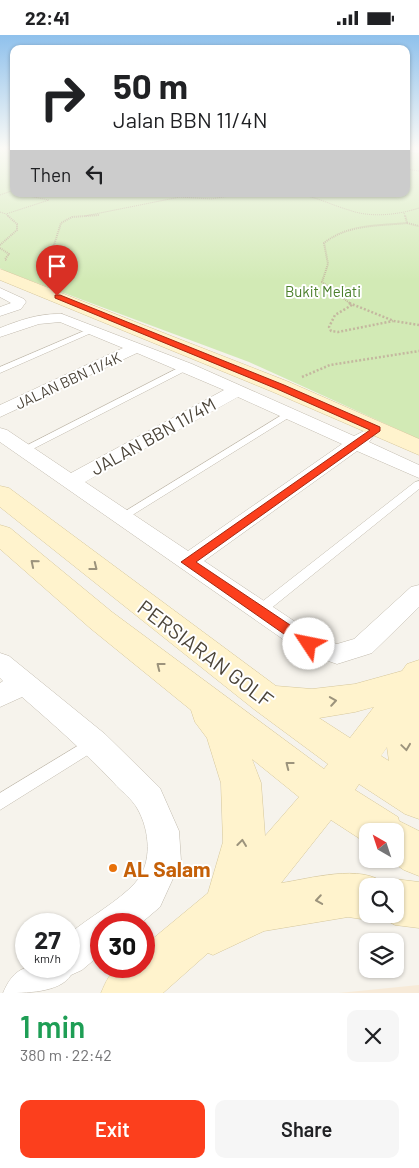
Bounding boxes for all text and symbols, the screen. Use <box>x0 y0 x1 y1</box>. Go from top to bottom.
text: 22:41 <box>25 6 70 29</box>
text: 50 m <box>113 64 188 106</box>
icon: right <box>30 65 95 130</box>
text: Jalan BBN 11/4N <box>113 106 268 132</box>
icon: left <box>81 160 109 188</box>
text: Then <box>30 163 71 186</box>
pin <box>36 245 78 296</box>
icon: arrive <box>43 252 71 280</box>
park label: Bukit Melati <box>285 282 361 300</box>
street label: JALAN BBN 11/4K <box>12 348 124 412</box>
street label: JALAN BBN 11/4M <box>87 392 219 480</box>
one-way arrow <box>31 560 40 569</box>
one-way arrow <box>88 561 97 570</box>
street label: PERSIARAN GOLF <box>133 594 279 712</box>
position arrow <box>282 617 334 669</box>
one-way arrow <box>157 663 166 671</box>
one-way arrow <box>330 696 338 707</box>
one-way arrow <box>400 744 411 752</box>
one-way arrow <box>286 763 295 771</box>
north arrow <box>359 823 404 867</box>
map controls <box>359 823 404 978</box>
one-way arrow <box>236 838 247 846</box>
place label: AL Salam <box>123 856 211 881</box>
marker: AL Salam <box>107 862 119 874</box>
button: search <box>359 878 404 923</box>
one-way arrow <box>315 894 324 904</box>
speed limit sign: 30 <box>90 913 155 978</box>
text: 27 <box>34 924 61 954</box>
button: layers <box>359 933 404 978</box>
text: km/h <box>34 951 61 965</box>
text: 1 min <box>20 1008 85 1044</box>
button: close <box>347 1010 399 1062</box>
text: 380 m · 22:42 <box>20 1045 112 1064</box>
button: Exit <box>20 1100 205 1158</box>
button: Share <box>215 1100 399 1158</box>

